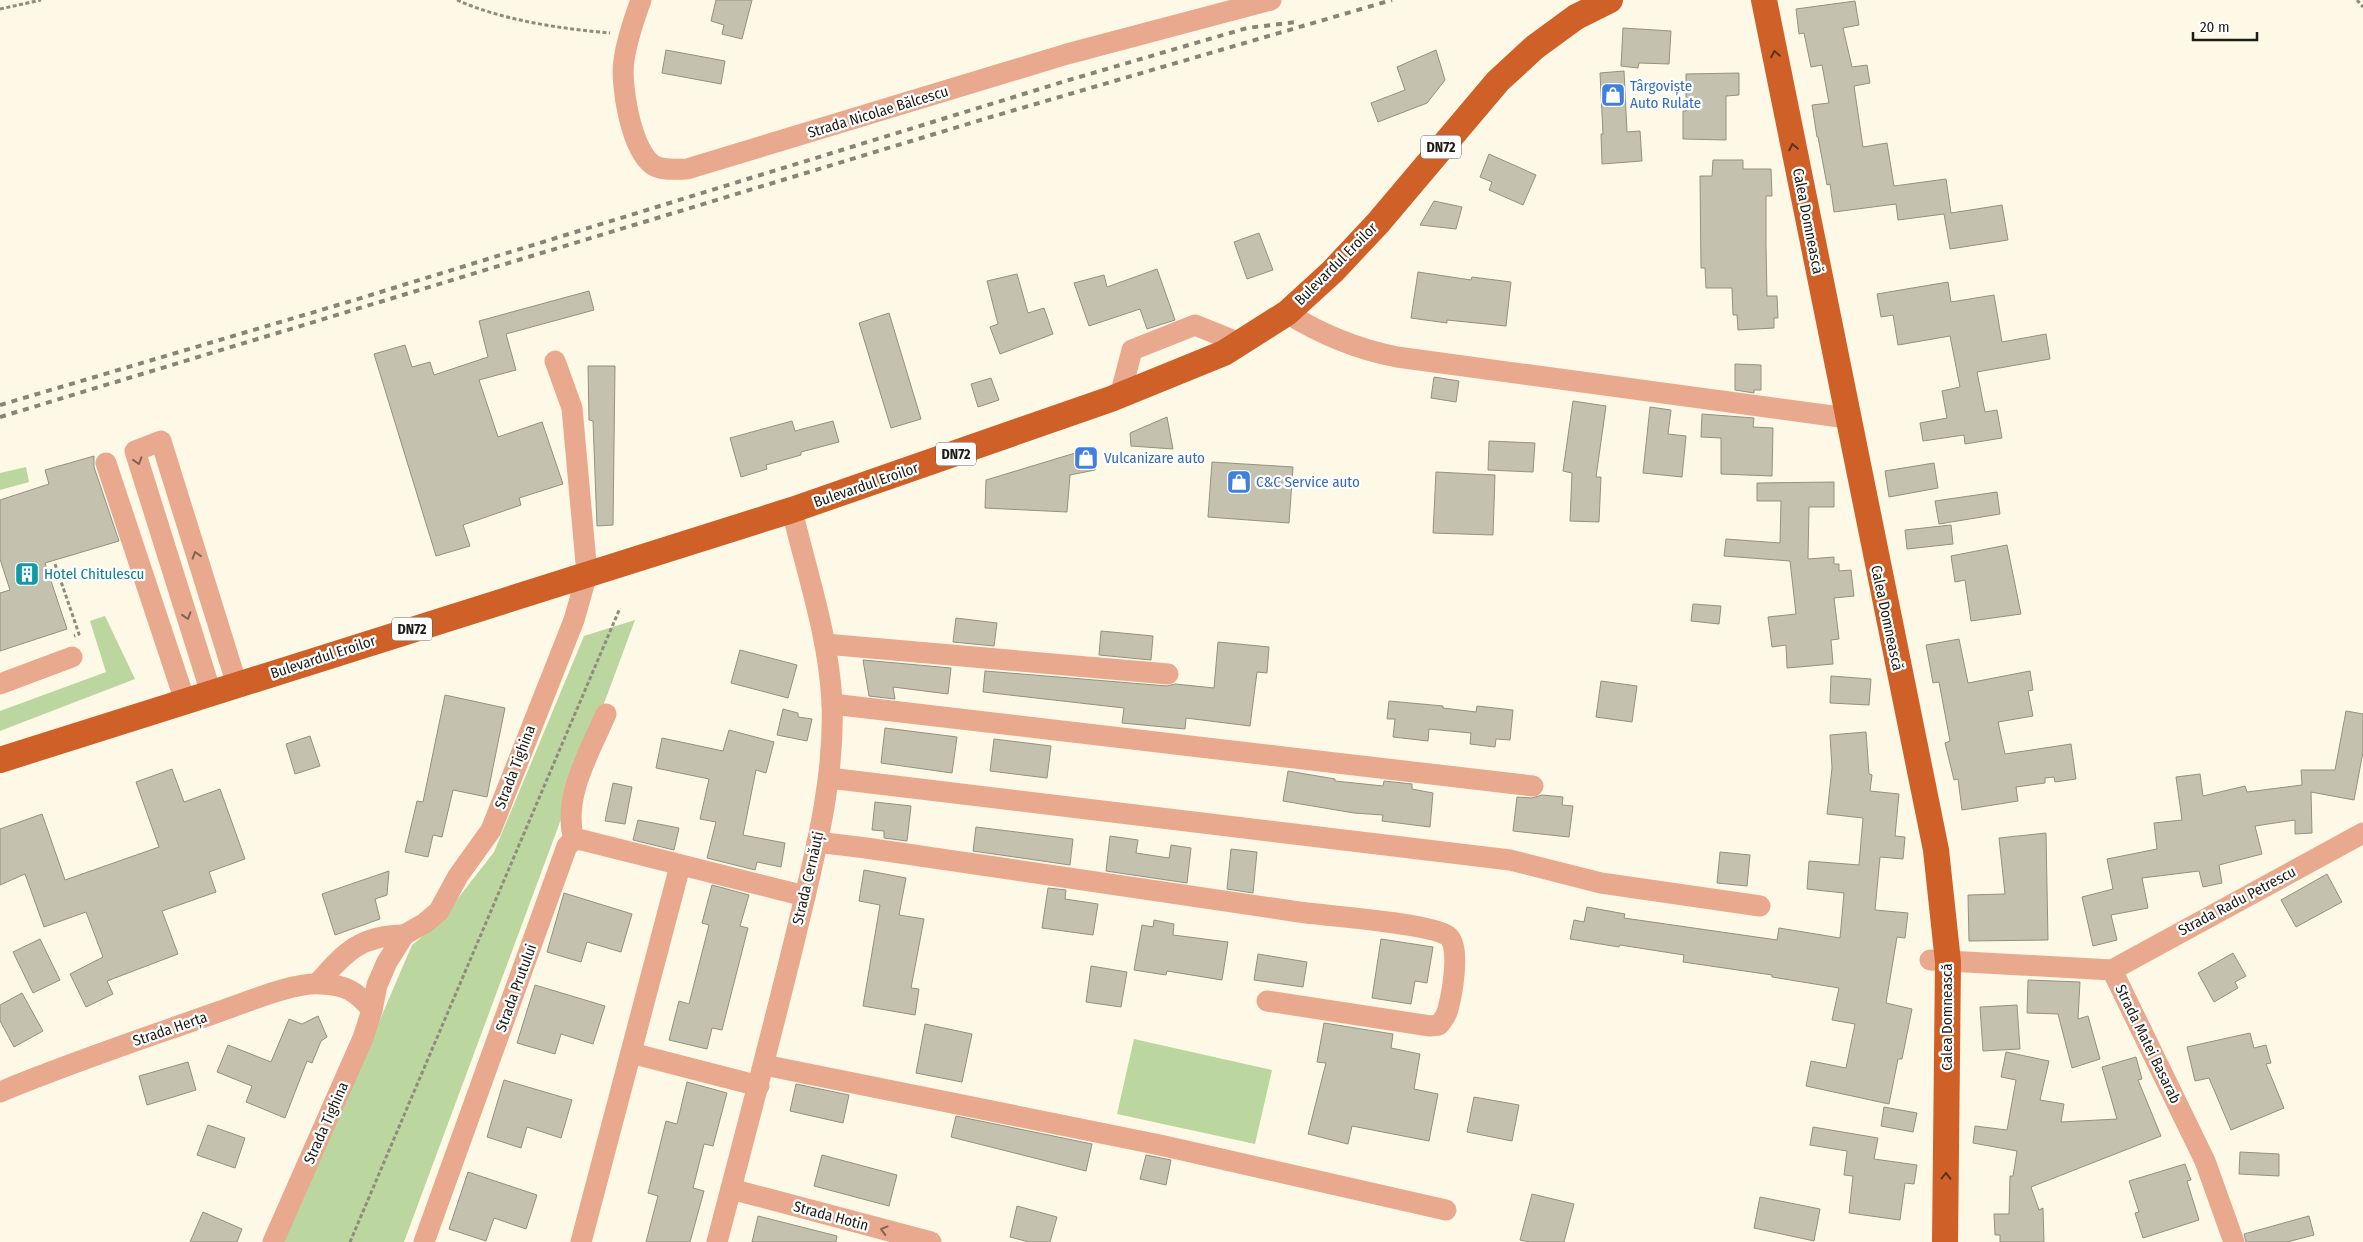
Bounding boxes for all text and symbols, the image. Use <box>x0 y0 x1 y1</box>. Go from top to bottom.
scale bar <box>2193 10 2257 42</box>
text: 20 m <box>2200 18 2230 36</box>
one-way arrow <box>1771 50 1781 59</box>
place label: Târgoviște Auto Rulate <box>1630 77 1701 112</box>
street label: Strada Nicolae Bălcescu <box>806 82 950 142</box>
shop icon: Târgoviște Auto Rulate <box>1600 82 1626 108</box>
road number: DN72 <box>1421 136 1461 158</box>
one-way arrow <box>1789 143 1799 151</box>
street label: Calea Domnească <box>1789 167 1827 275</box>
street label: Bulevardul Eroilor <box>1291 218 1382 309</box>
road number: DN72 <box>936 442 976 466</box>
shop icon: Vulcanizare auto <box>1073 445 1099 471</box>
place label: Vulcanizare auto <box>1104 449 1205 467</box>
one-way arrow <box>133 456 143 464</box>
street label: Bulevardul Eroilor <box>811 458 921 511</box>
shop icon: C&C Service auto <box>1226 469 1252 495</box>
place label: C&C Service auto <box>1256 473 1360 491</box>
one-way arrow <box>192 551 202 559</box>
building icon: Hotel Chitulescu <box>14 561 40 587</box>
street label: Calea Domnească <box>1867 564 1907 672</box>
place label: Hotel Chitulescu <box>44 565 144 583</box>
one-way arrow <box>181 611 191 619</box>
road number: DN72 <box>392 618 432 640</box>
street label: Bulevardul Eroilor <box>268 631 379 683</box>
street label: Strada Tighina <box>491 723 539 811</box>
street label: Strada Cernăuți <box>789 830 828 927</box>
street label: Strada Radu Petrescu <box>2175 862 2299 940</box>
street label: Strada Prutului <box>492 942 540 1034</box>
street label: Calea Domnească <box>1938 963 1956 1071</box>
street label: Strada Matei Basarab <box>2111 982 2185 1106</box>
street label: Strada Herța <box>131 1008 210 1051</box>
street label: Strada Tighina <box>300 1079 352 1167</box>
one-way arrow <box>1941 1172 1951 1180</box>
street label: Strada Hotin <box>792 1197 870 1235</box>
one-way arrow <box>880 1225 889 1236</box>

